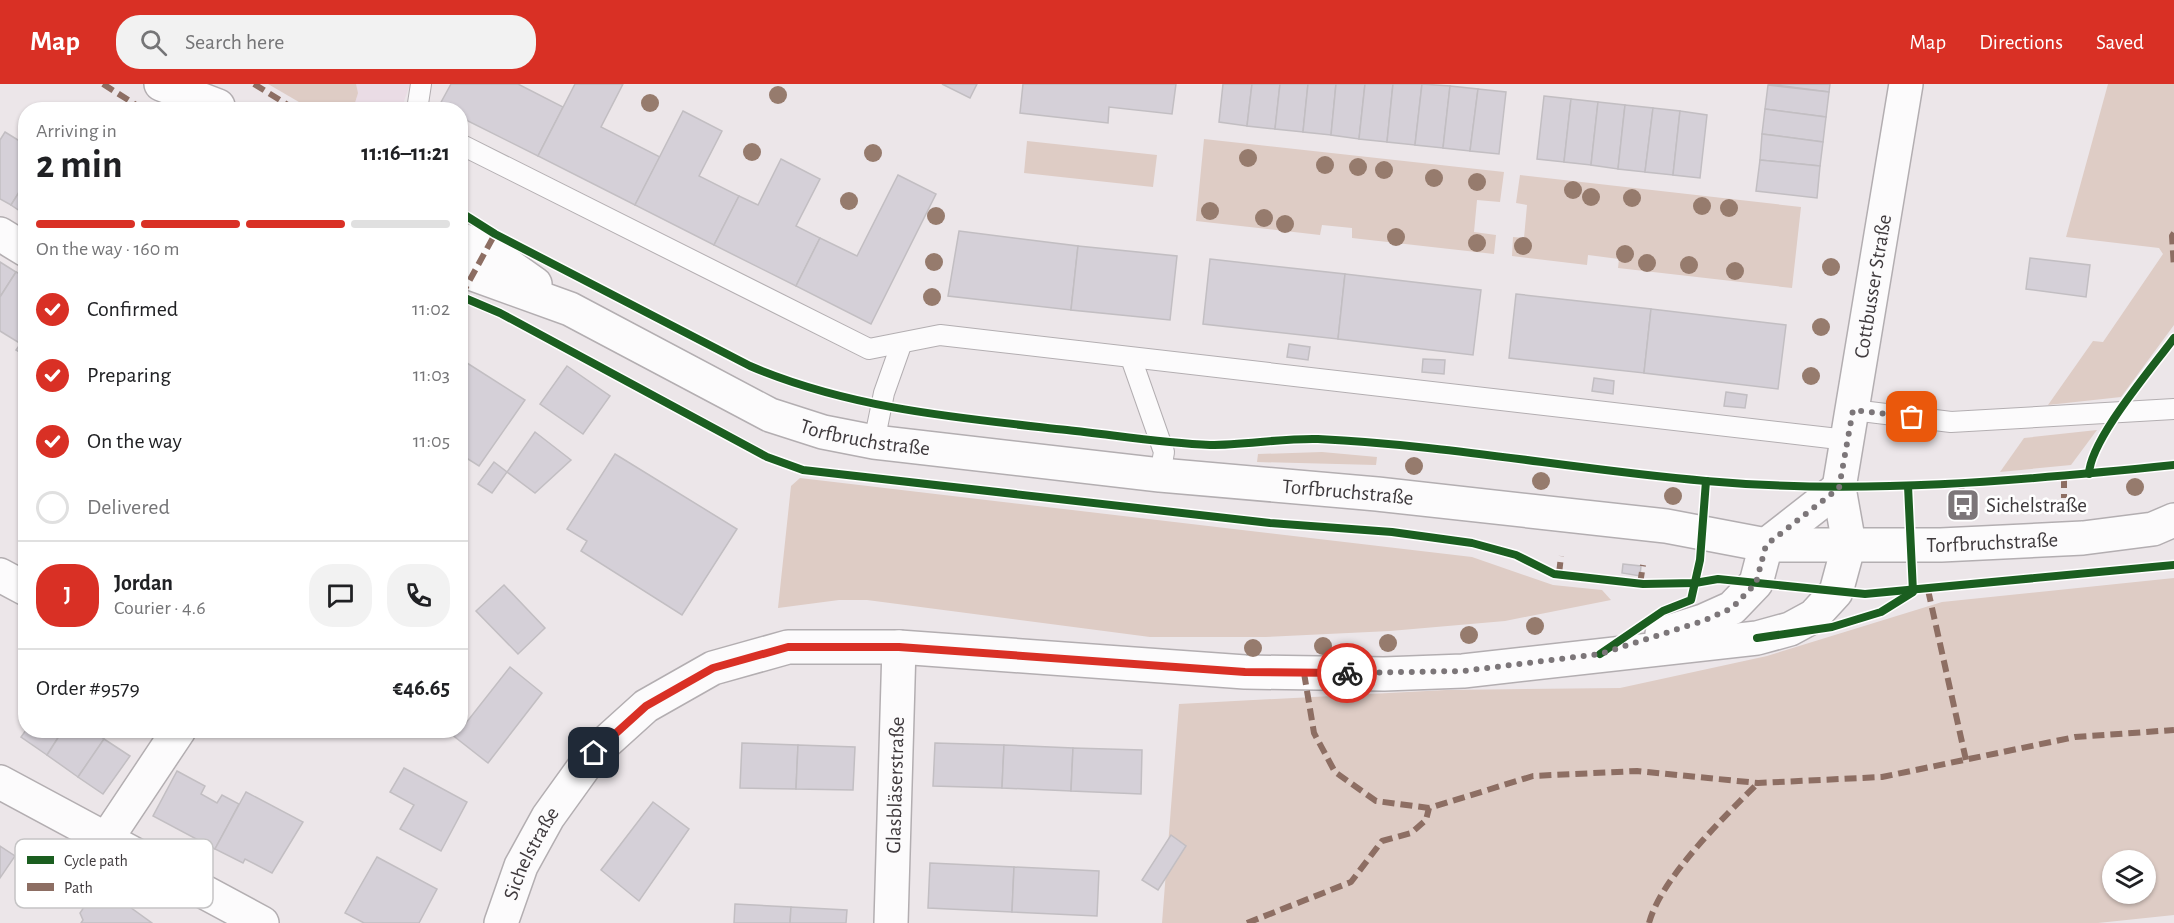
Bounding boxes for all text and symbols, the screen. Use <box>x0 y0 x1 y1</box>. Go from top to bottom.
search box <box>116 15 536 69</box>
icon: search <box>137 26 170 59</box>
text: Map <box>30 28 80 56</box>
text: Search here <box>185 31 284 53</box>
text: Map <box>1910 32 1946 53</box>
text: Directions <box>1979 32 2063 53</box>
text: Saved <box>2096 32 2144 53</box>
text: Arriving in <box>36 121 117 141</box>
text: 11:16–11:21 <box>361 142 450 164</box>
text: 2 min <box>36 146 123 185</box>
street label: Cottbusser Straße <box>1850 213 1895 360</box>
text: On the way · 160 m <box>36 239 180 259</box>
icon: check <box>36 293 69 326</box>
text: Confirmed <box>87 298 178 320</box>
text: 11:02 <box>412 299 450 319</box>
icon: check <box>36 359 69 392</box>
text: Preparing <box>87 364 171 386</box>
text: 11:03 <box>413 365 450 385</box>
pin <box>1886 391 1937 442</box>
icon: bag <box>1895 400 1928 433</box>
street label: Torfbruchstraße <box>797 415 931 459</box>
icon: check <box>36 425 69 458</box>
text: On the way <box>87 430 182 452</box>
text: 11:05 <box>413 431 450 451</box>
street label: Torfbruchstraße <box>1281 475 1415 508</box>
bus stop icon: Sichelstraße <box>1945 487 1981 523</box>
place label: Sichelstraße <box>1986 495 2087 516</box>
text: Delivered <box>87 496 170 518</box>
street label: Torfbruchstraße <box>1926 529 2058 556</box>
button: chat <box>309 564 372 627</box>
button: phone <box>387 564 450 627</box>
text: Jordan <box>114 572 173 594</box>
text: J <box>64 584 71 606</box>
text: Courier · 4.6 <box>114 598 206 618</box>
courier <box>1317 643 1377 703</box>
icon: bike <box>1331 657 1364 690</box>
text: Order #9579 <box>36 677 140 699</box>
text: €46.65 <box>393 677 450 699</box>
street label: Glasbläserstraße <box>883 716 907 854</box>
pin <box>568 727 619 778</box>
icon: home <box>577 736 610 769</box>
street label: Sichelstraße <box>500 803 562 902</box>
legend <box>15 839 213 908</box>
map controls <box>2102 850 2156 904</box>
button: layers <box>2102 850 2156 904</box>
text: Cycle path <box>64 853 128 870</box>
text: Path <box>64 880 93 896</box>

